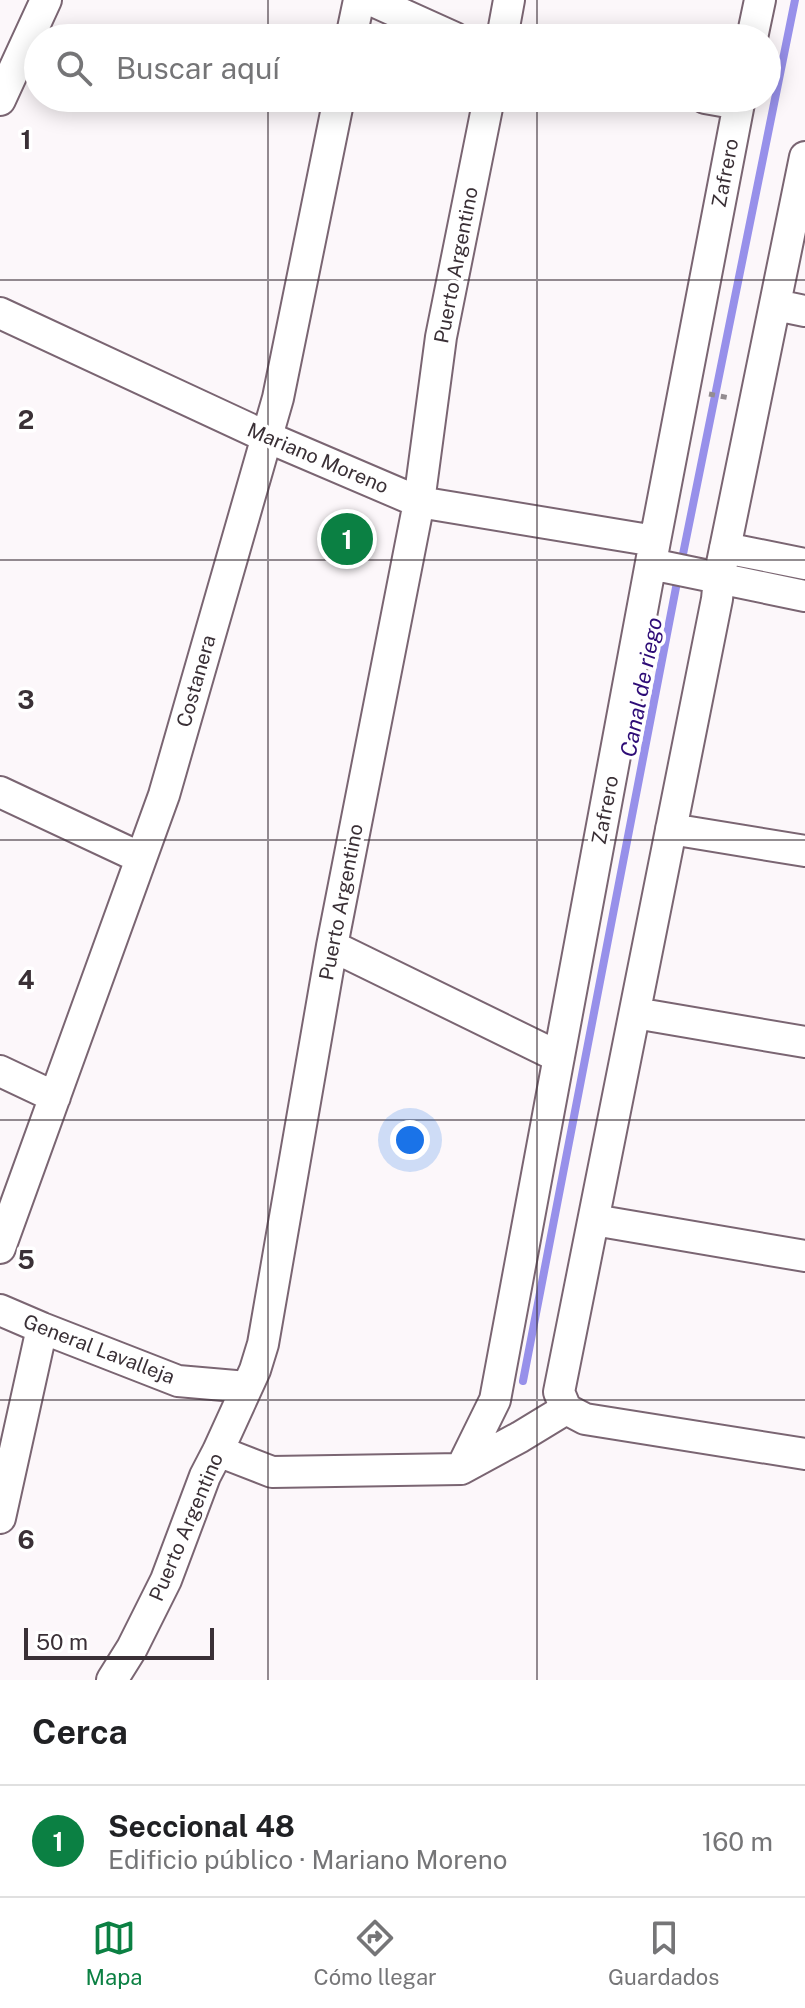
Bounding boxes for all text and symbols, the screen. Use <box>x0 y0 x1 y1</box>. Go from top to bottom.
search box <box>24 24 781 112</box>
icon: search <box>52 46 96 90</box>
text: Buscar aquí <box>116 50 280 86</box>
text: 1 <box>20 124 32 155</box>
street label: Zafrero <box>707 137 743 209</box>
street label: Puerto Argentino <box>429 185 483 345</box>
text: 2 <box>18 404 34 435</box>
street label: Mariano Moreno <box>244 417 392 499</box>
pin: 1 <box>321 509 373 569</box>
water label: Canal de riego <box>615 615 667 759</box>
street label: Costanera <box>171 632 221 730</box>
text: 3 <box>17 684 35 715</box>
street label: Zafrero <box>587 774 623 846</box>
street label: Puerto Argentino <box>314 822 368 982</box>
text: 4 <box>17 964 35 995</box>
your location <box>390 1120 430 1160</box>
text: 5 <box>17 1244 35 1275</box>
street label: General Lavalleja <box>20 1309 178 1389</box>
street label: Puerto Argentino <box>144 1449 228 1605</box>
text: 6 <box>17 1524 35 1555</box>
scale bar <box>24 1624 214 1660</box>
text: 50 m <box>36 1629 88 1655</box>
text: Cerca <box>32 1712 128 1752</box>
text: Seccional 48 <box>108 1808 295 1844</box>
text: 1 <box>52 1826 64 1857</box>
text: 160 m <box>702 1826 773 1857</box>
text: Edificio público · Mariano Moreno <box>108 1844 508 1875</box>
tab: Mapa <box>86 1916 142 1990</box>
tab: Cómo llegar <box>314 1916 437 1990</box>
tab: Guardados <box>608 1916 719 1990</box>

